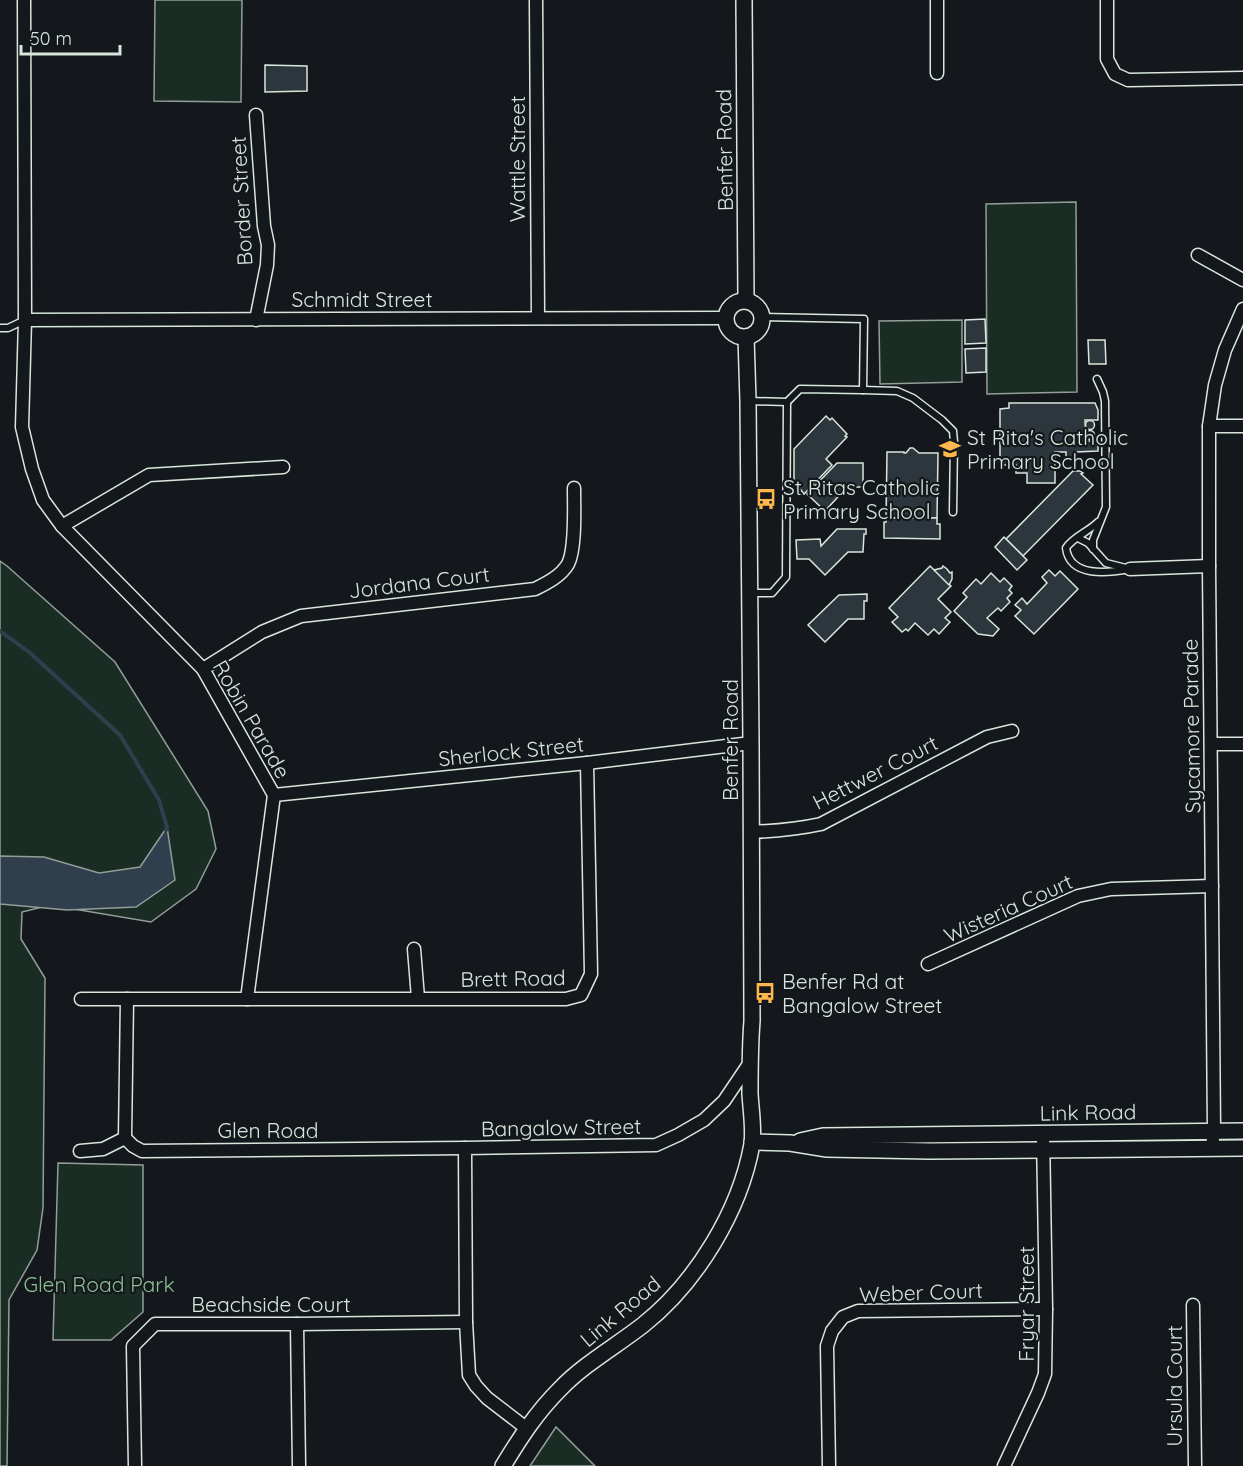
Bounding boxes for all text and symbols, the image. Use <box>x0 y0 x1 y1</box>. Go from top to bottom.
scale bar <box>21 18 120 56</box>
text: 50 m <box>30 27 72 50</box>
street label: Benfer Road <box>710 89 738 211</box>
street label: Wattle Street <box>504 96 530 222</box>
street label: Border Street <box>225 136 257 266</box>
street label: Schmidt Street <box>291 286 433 312</box>
place label: St Rita's Catholic Primary School <box>967 424 1128 474</box>
school or university icon: St Rita's Catholic Primary School <box>938 437 962 461</box>
place label: St Ritas Catholic Primary School <box>783 474 940 524</box>
bus stop icon: St Ritas Catholic Primary School <box>754 487 778 511</box>
street label: Jordana Court <box>347 560 491 604</box>
street label: Sycamore Parade <box>1176 638 1206 814</box>
street label: Robin Parade <box>208 655 296 783</box>
street label: Benfer Road <box>717 679 743 801</box>
street label: Hettwer Court <box>808 729 942 815</box>
street label: Sherlock Street <box>437 730 585 772</box>
street label: Wisteria Court <box>940 868 1076 948</box>
street label: Brett Road <box>460 964 566 992</box>
place label: Benfer Rd at Bangalow Street <box>782 968 942 1018</box>
bus stop icon: Benfer Rd at Bangalow Street <box>753 981 777 1005</box>
street label: Link Road <box>1039 1098 1137 1126</box>
street label: Bangalow Street <box>481 1113 641 1141</box>
street label: Glen Road <box>217 1117 319 1143</box>
street label: Fryar Street <box>1013 1246 1039 1362</box>
street label: Link Road <box>575 1270 665 1352</box>
park label: Glen Road Park <box>23 1271 175 1297</box>
street label: Weber Court <box>859 1277 983 1307</box>
street label: Beachside Court <box>191 1291 351 1317</box>
street label: Ursula Court <box>1161 1325 1187 1447</box>

